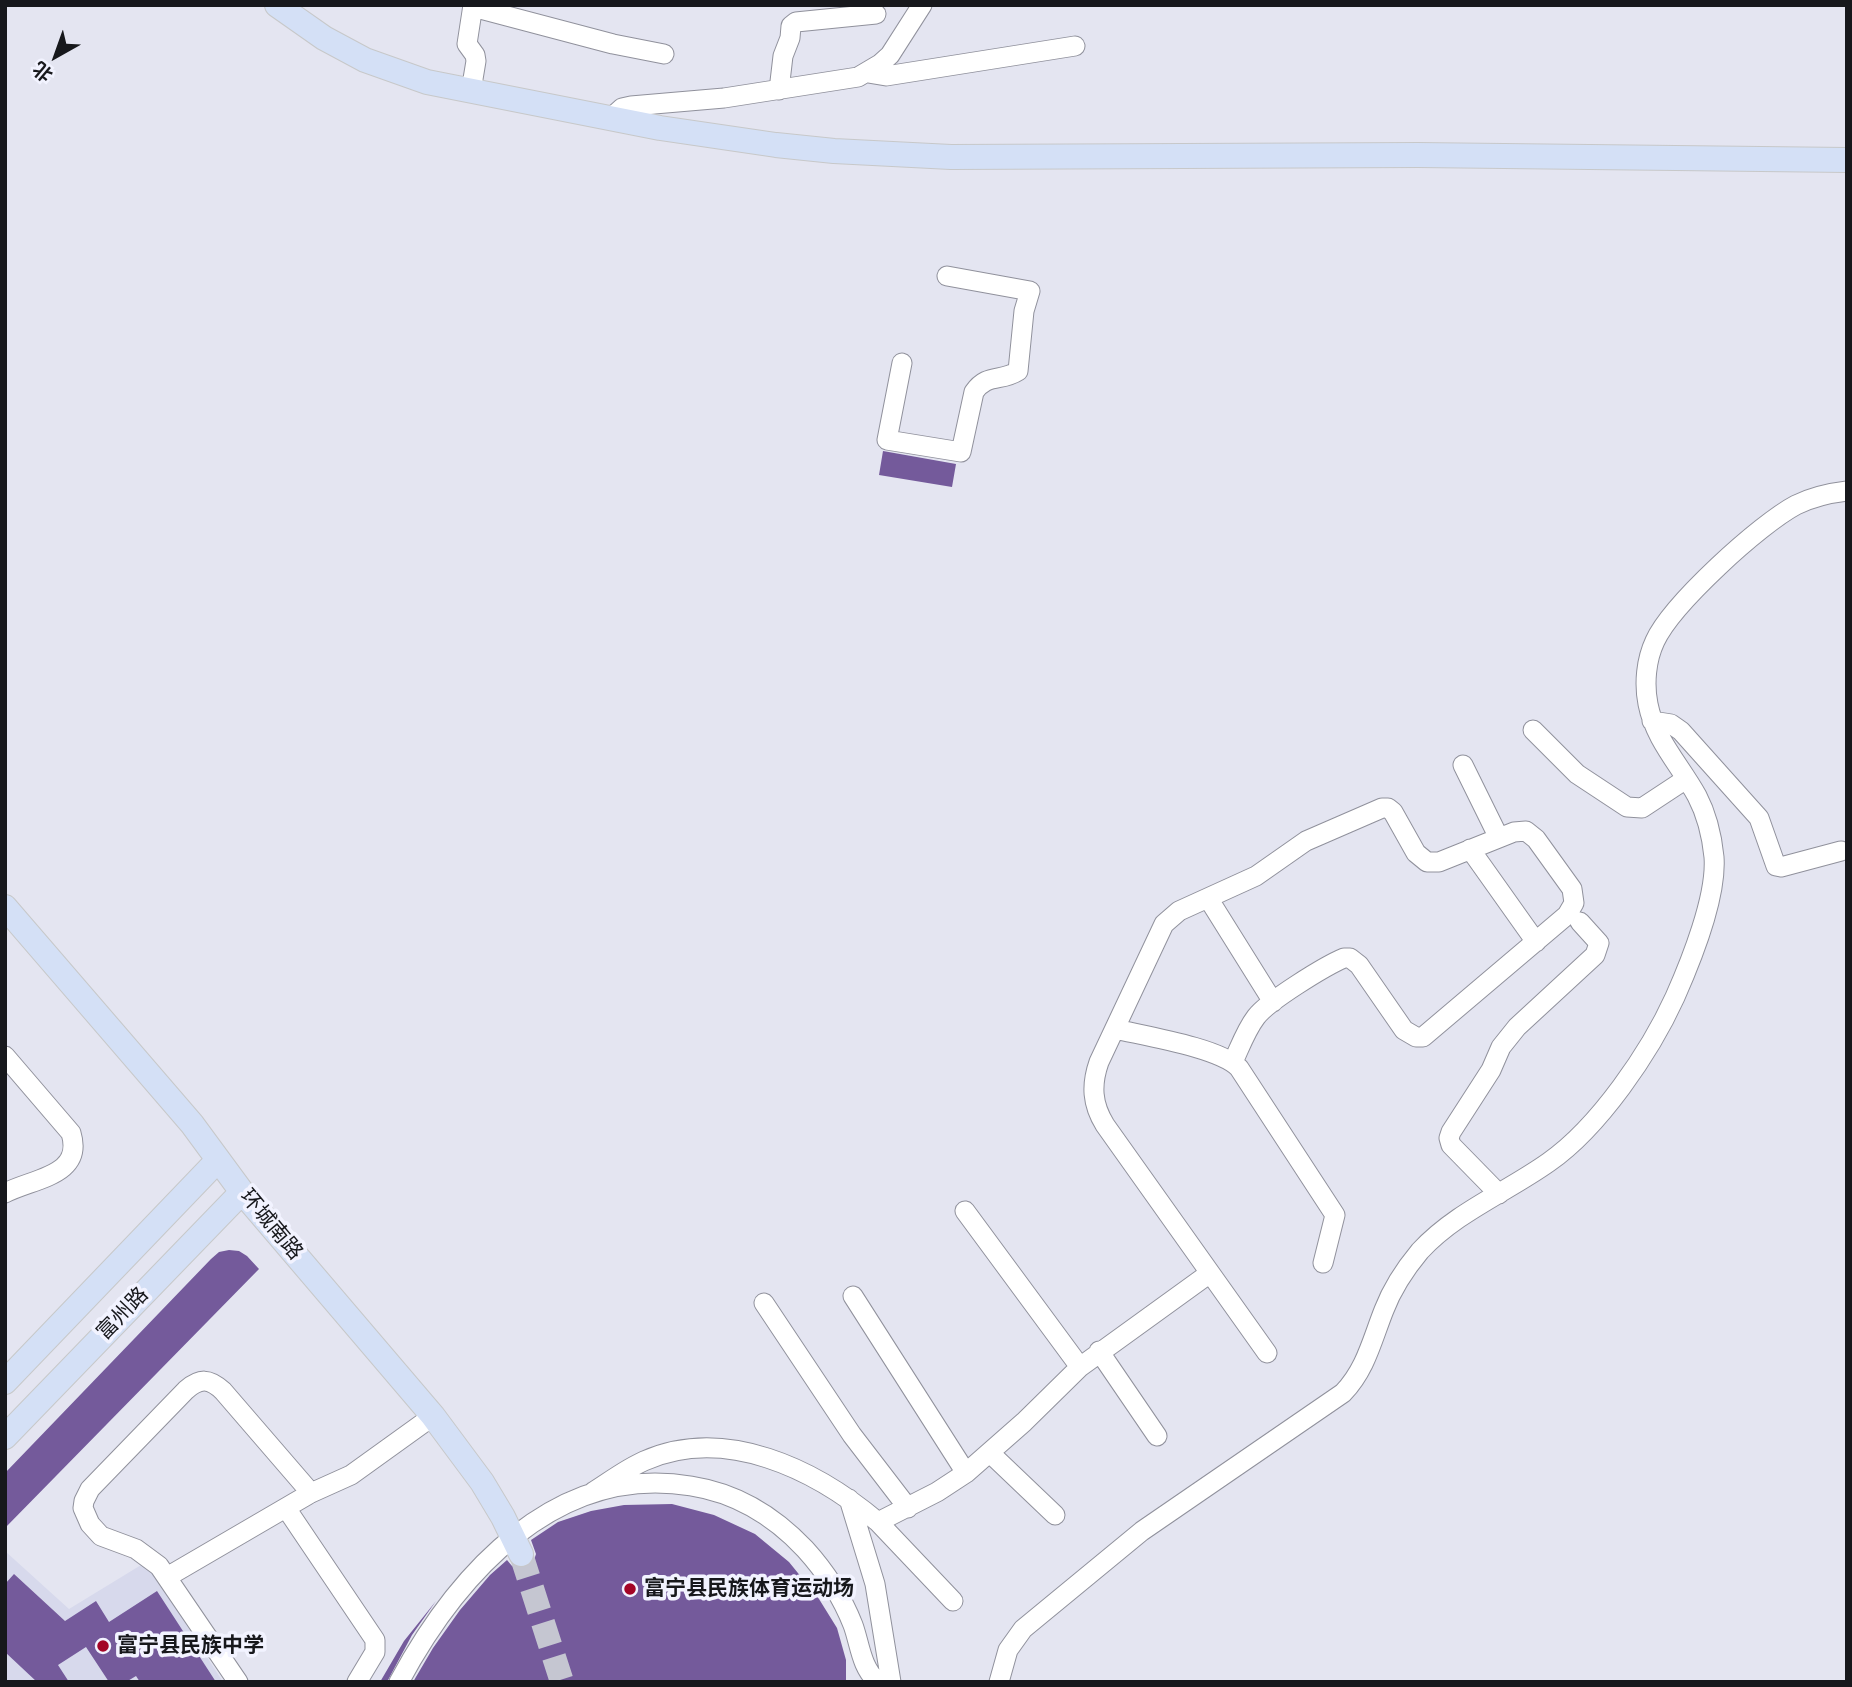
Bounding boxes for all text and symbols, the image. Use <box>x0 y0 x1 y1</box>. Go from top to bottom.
north arrow <box>21 21 91 91</box>
text: 北 <box>27 56 58 88</box>
street label: 环城南路 <box>234 1185 308 1265</box>
street label: 富州路 <box>92 1283 154 1345</box>
place label: 富宁县民族体育运动场 <box>644 1576 854 1602</box>
marker: 富宁县民族体育运动场 <box>622 1581 638 1597</box>
place label: 富宁县民族中学 <box>117 1633 264 1659</box>
marker: 富宁县民族中学 <box>95 1638 111 1654</box>

